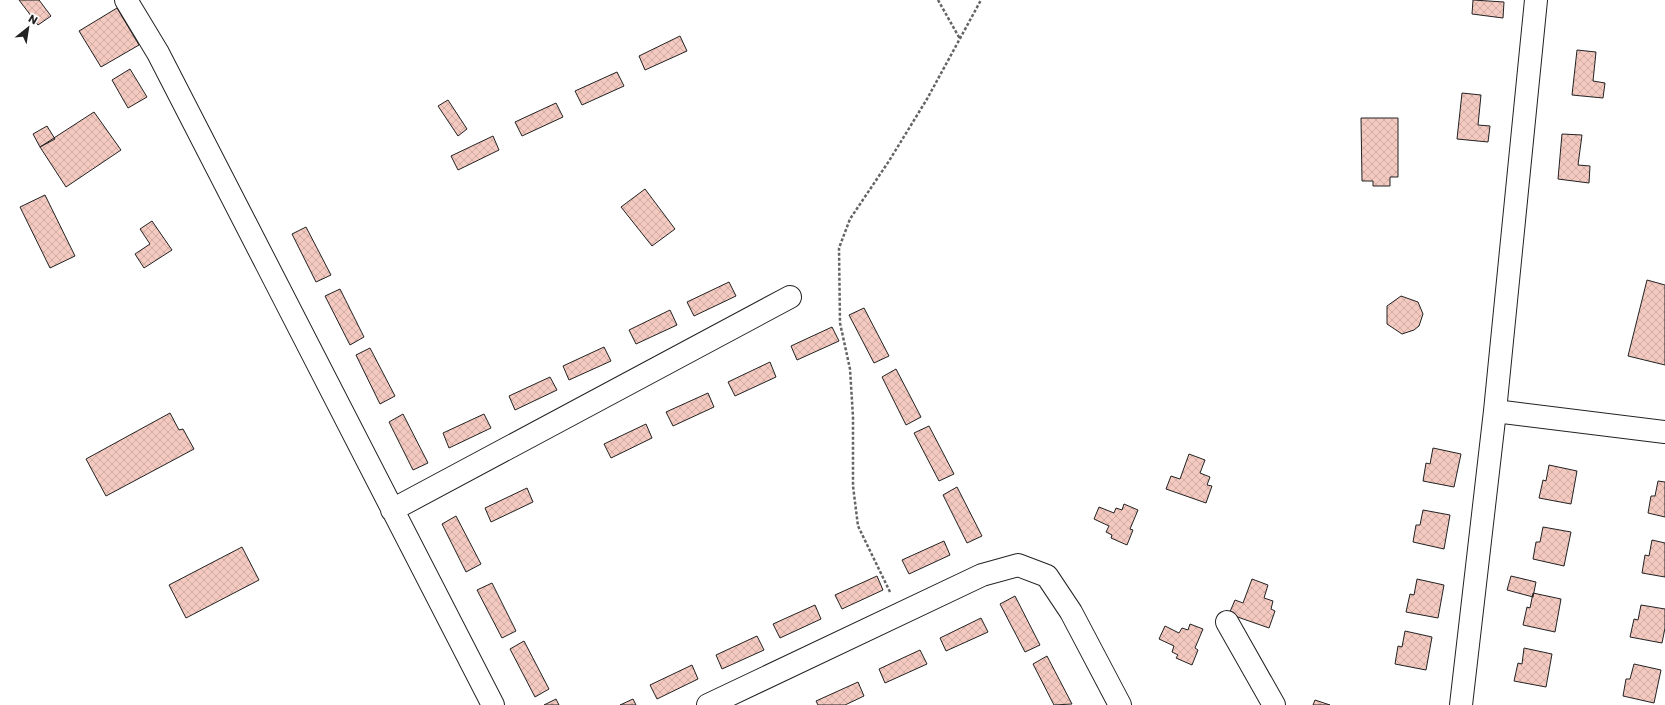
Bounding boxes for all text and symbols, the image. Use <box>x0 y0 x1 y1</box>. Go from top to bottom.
north arrow <box>8 8 48 48</box>
text: N <box>25 10 41 28</box>

